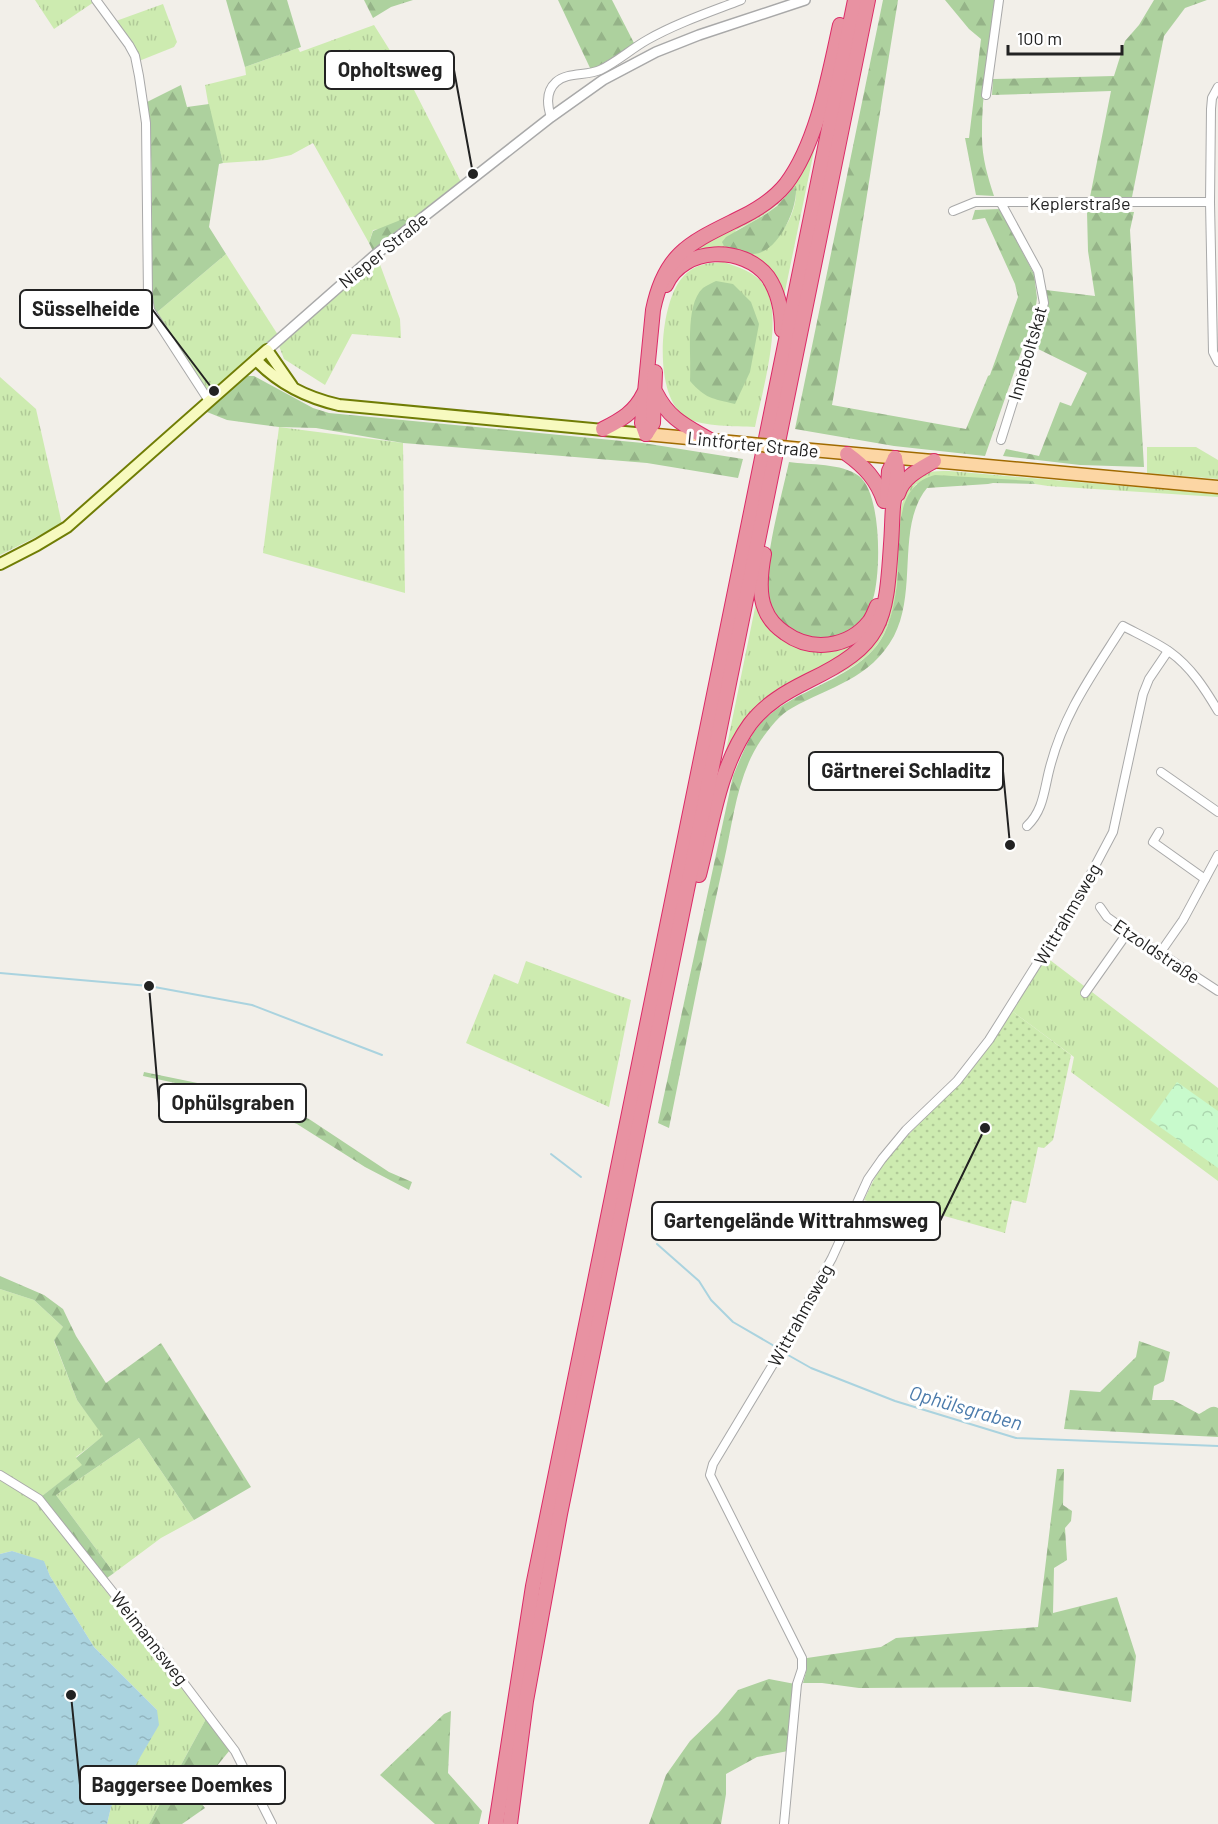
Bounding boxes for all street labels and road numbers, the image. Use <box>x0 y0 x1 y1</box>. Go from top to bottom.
street label: Keplerstraße <box>1029 192 1131 214</box>
street label: Nieper Straße <box>334 207 432 293</box>
street label: Inneboltskat <box>1003 303 1051 403</box>
street label: Lintforter Straße <box>686 426 820 462</box>
street label: Wittrahmsweg <box>1029 859 1105 969</box>
street label: Etzoldstraße <box>1109 914 1205 988</box>
street label: Wittrahmsweg <box>763 1260 837 1370</box>
street label: Weimannsweg <box>107 1587 193 1689</box>

